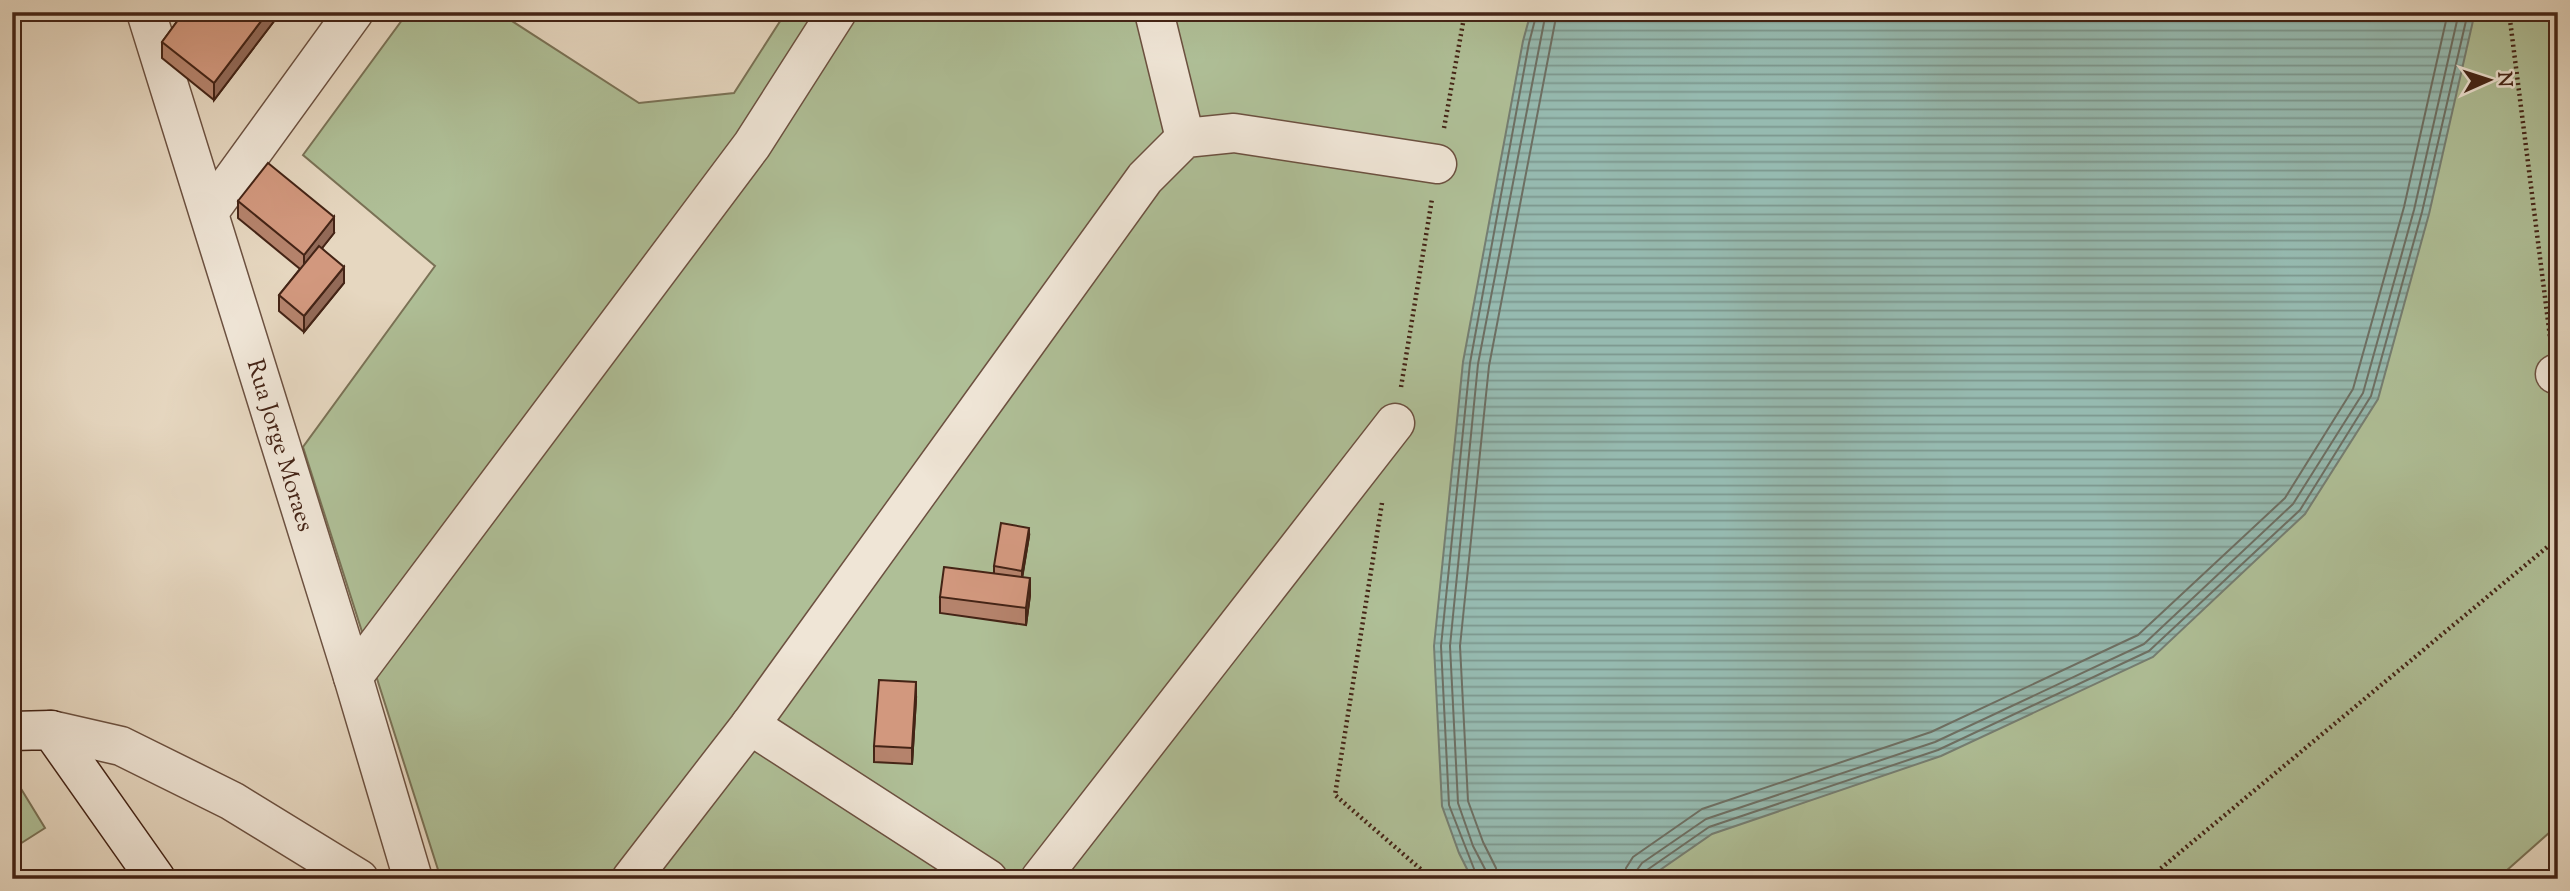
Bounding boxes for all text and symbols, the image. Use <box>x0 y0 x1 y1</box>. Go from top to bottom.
north arrow <box>2454 46 2524 116</box>
text: N <box>2490 71 2517 88</box>
street label: Rua Jorge Moraes <box>237 355 321 536</box>

